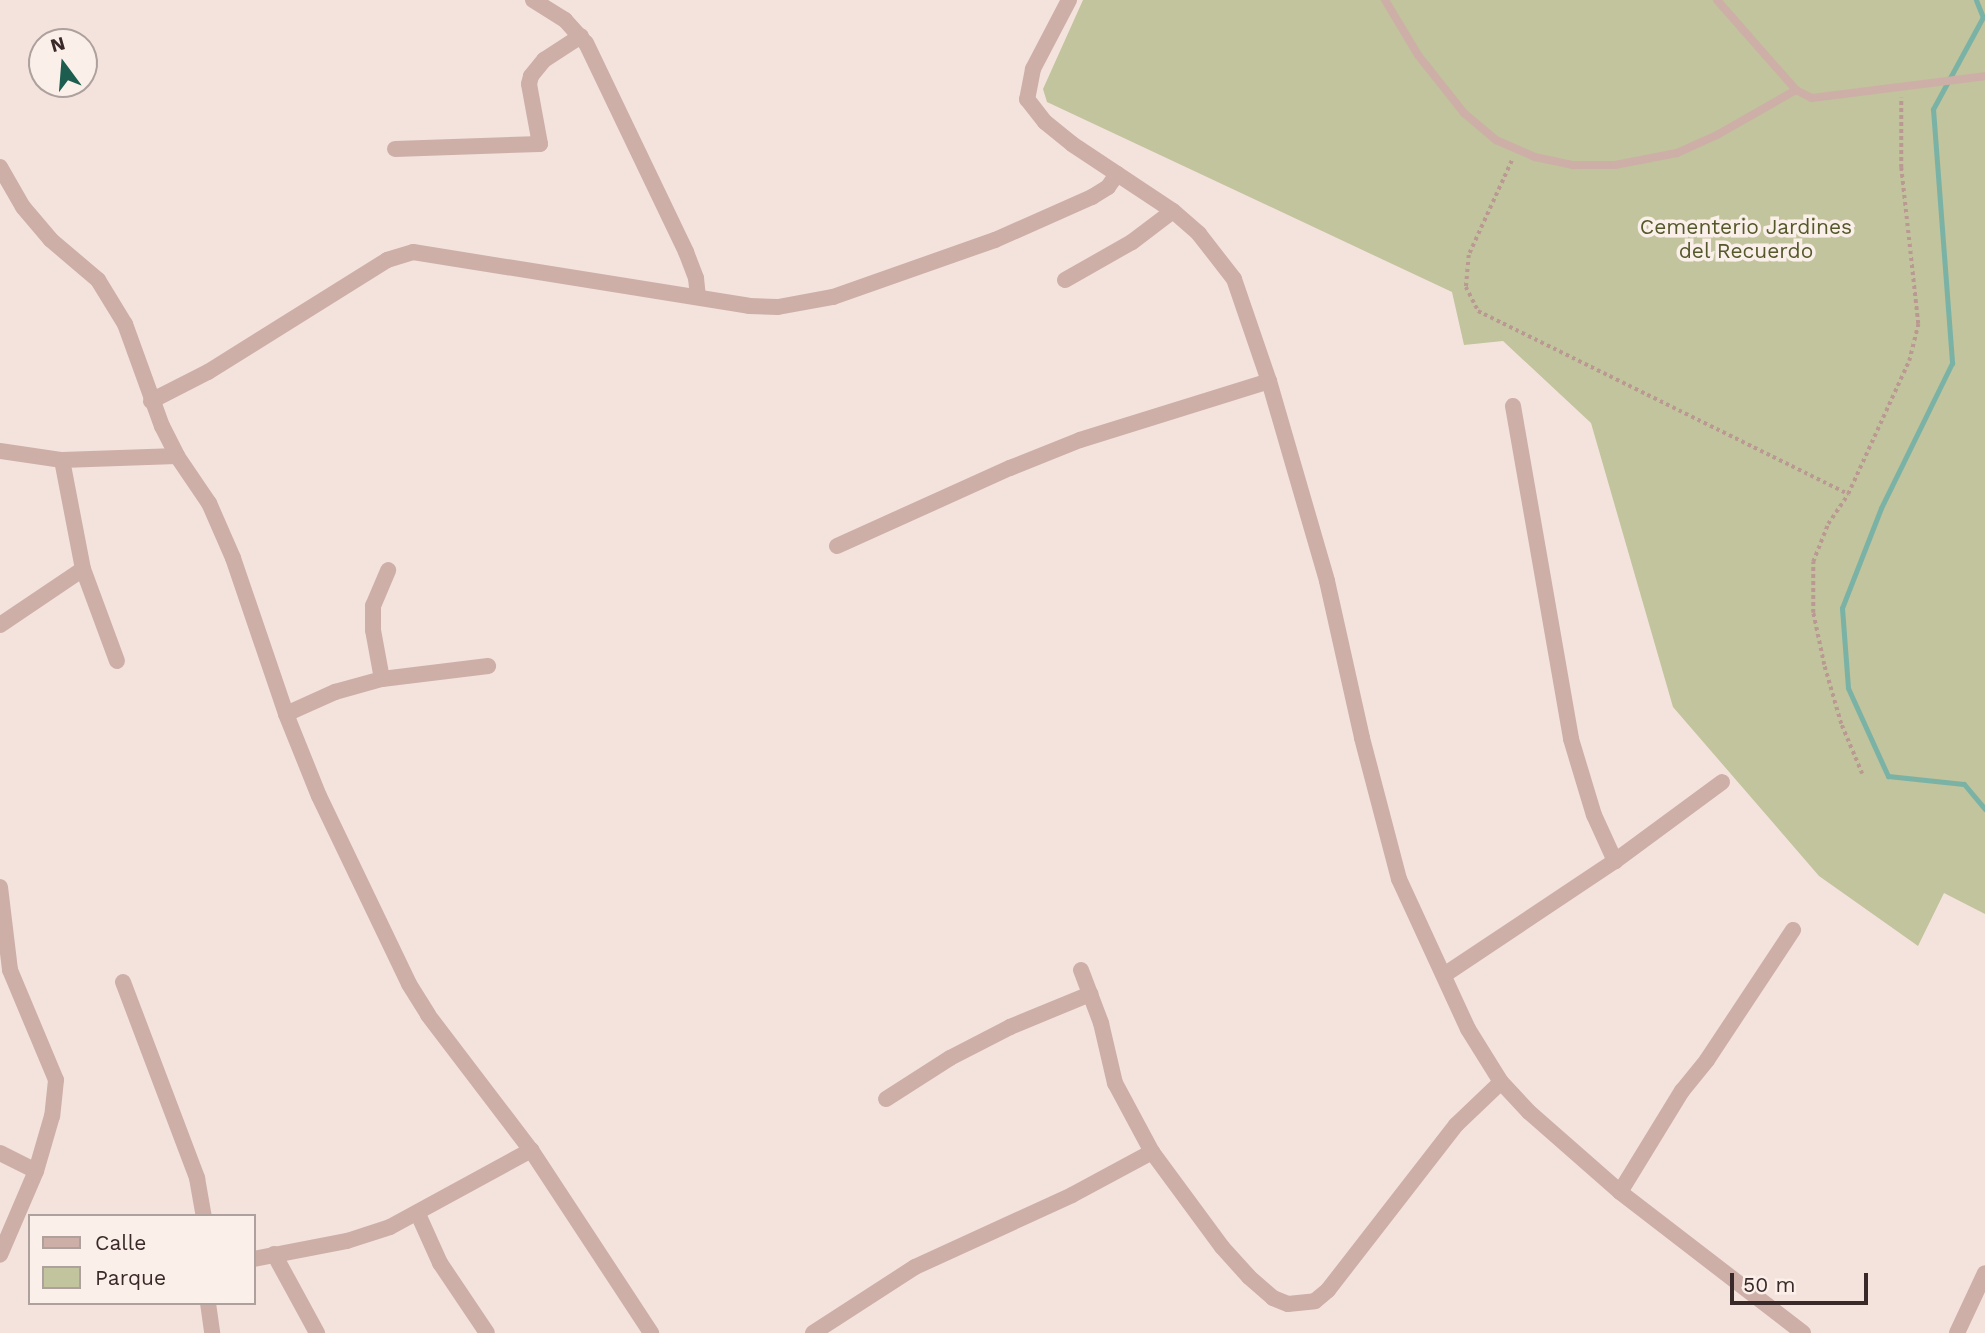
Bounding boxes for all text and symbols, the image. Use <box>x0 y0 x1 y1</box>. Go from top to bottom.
north arrow <box>28 28 98 98</box>
text: N <box>48 31 68 57</box>
park label: Cementerio Jardines del Recuerdo <box>1640 214 1852 264</box>
legend <box>28 1214 256 1305</box>
text: Calle <box>95 1230 146 1255</box>
scale bar <box>1733 1260 1871 1304</box>
text: Parque <box>95 1265 166 1290</box>
text: 50 m <box>1743 1272 1795 1297</box>

